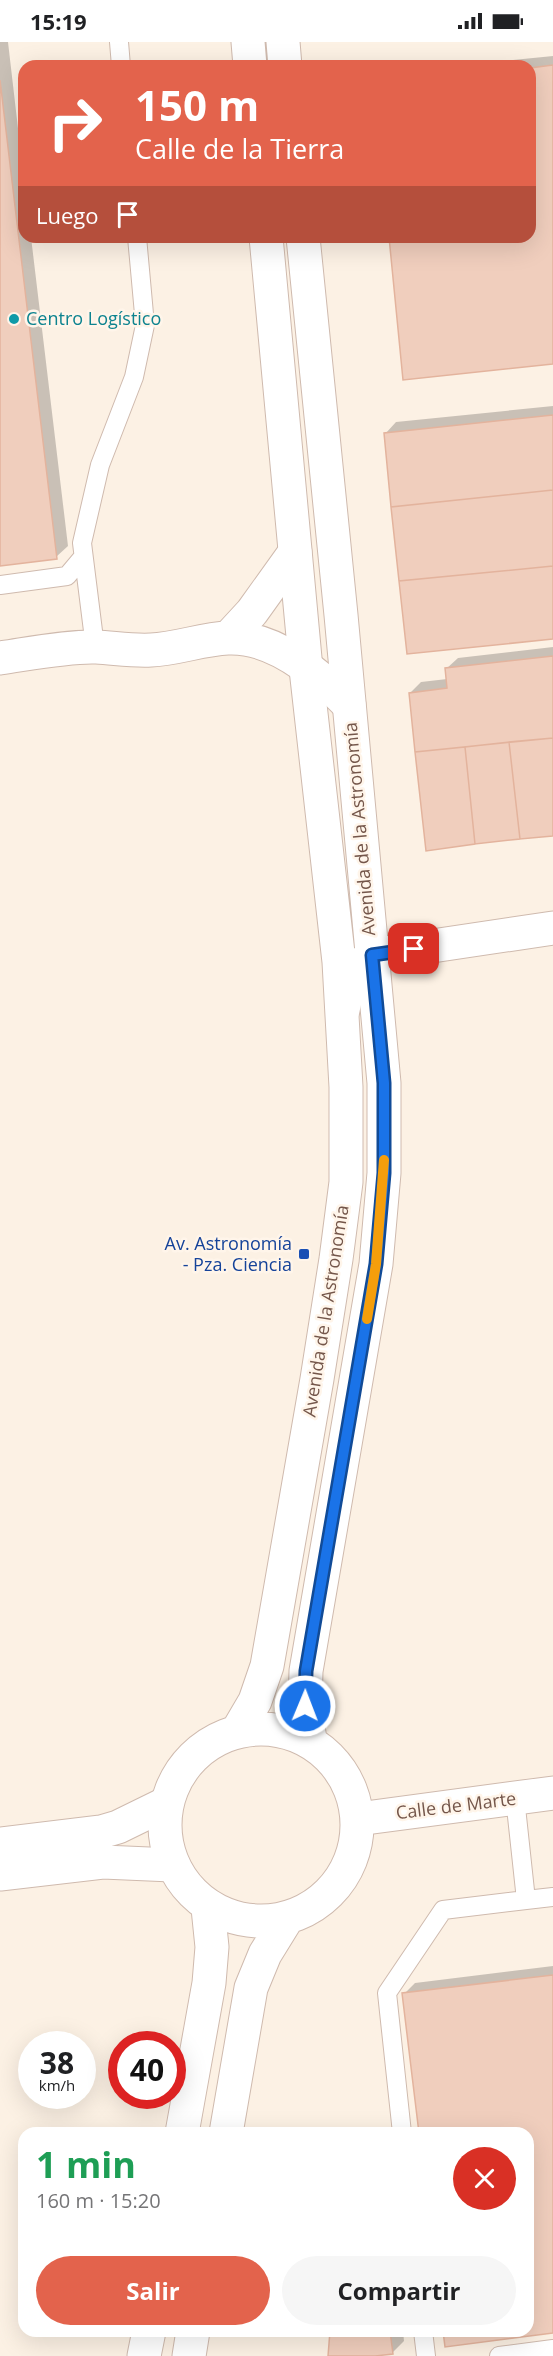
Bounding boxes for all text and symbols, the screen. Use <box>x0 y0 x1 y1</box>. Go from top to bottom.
text: 15:19 <box>30 6 87 36</box>
text: 150 m <box>135 76 259 133</box>
icon: right <box>36 84 114 162</box>
text: Calle de la Tierra <box>135 130 344 167</box>
icon: arrive <box>111 198 144 231</box>
text: Luego <box>36 200 99 230</box>
place label: Centro Logístico <box>26 306 161 330</box>
marker: Centro Logístico <box>7 312 21 326</box>
street label: Avenida de la Astronomía <box>338 721 380 937</box>
pin <box>388 923 439 974</box>
icon: arrive <box>397 932 430 965</box>
street label: Avenida de la Astronomía <box>296 1203 354 1419</box>
place label: Av. Astronomía - Pza. Ciencia <box>165 1231 292 1276</box>
marker: Av. Astronomía - Pza. Ciencia <box>297 1247 311 1261</box>
position arrow <box>273 1674 337 1738</box>
street label: Calle de Marte <box>394 1786 517 1824</box>
speed limit sign: 40 <box>108 2031 186 2109</box>
text: 38 <box>40 2042 74 2083</box>
text: km/h <box>39 2075 75 2095</box>
text: 1 min <box>36 2140 136 2189</box>
button: close <box>453 2147 516 2210</box>
text: 160 m · 15:20 <box>36 2187 161 2214</box>
button: Salir <box>36 2256 270 2325</box>
button: Compartir <box>282 2256 516 2325</box>

